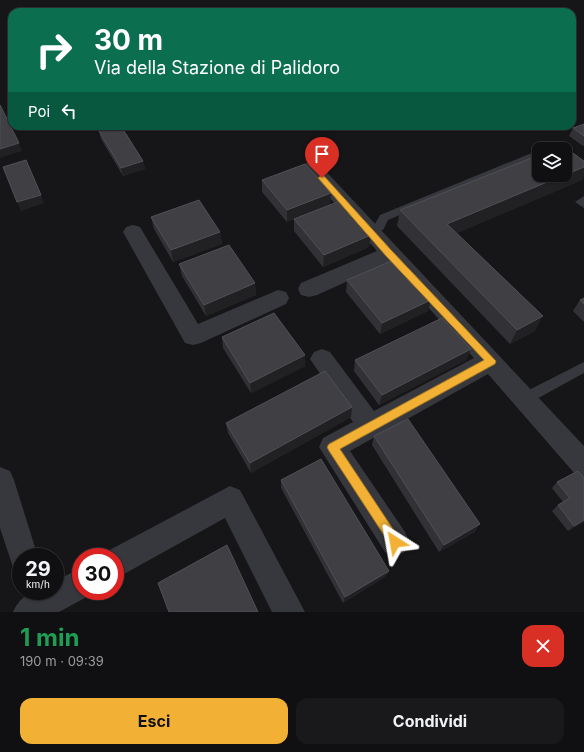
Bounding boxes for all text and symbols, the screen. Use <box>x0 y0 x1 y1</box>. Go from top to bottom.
text: 30 m <box>94 23 163 57</box>
icon: right <box>28 24 80 76</box>
text: Via della Stazione di Palidoro <box>94 57 340 78</box>
icon: left <box>58 100 80 122</box>
text: Poi <box>28 102 50 121</box>
pin <box>305 137 339 178</box>
map controls <box>532 142 572 182</box>
button: layers <box>532 142 572 182</box>
icon: arrive <box>311 143 333 165</box>
position arrow <box>374 521 416 563</box>
speed limit sign: 30 <box>72 548 124 600</box>
text: 29 <box>25 557 51 581</box>
text: km/h <box>26 578 50 590</box>
text: 1 min <box>20 623 79 652</box>
button: close <box>522 625 564 667</box>
text: 190 m · 09:39 <box>20 653 104 669</box>
button: Esci <box>20 698 288 744</box>
button: Condividi <box>296 698 564 744</box>

